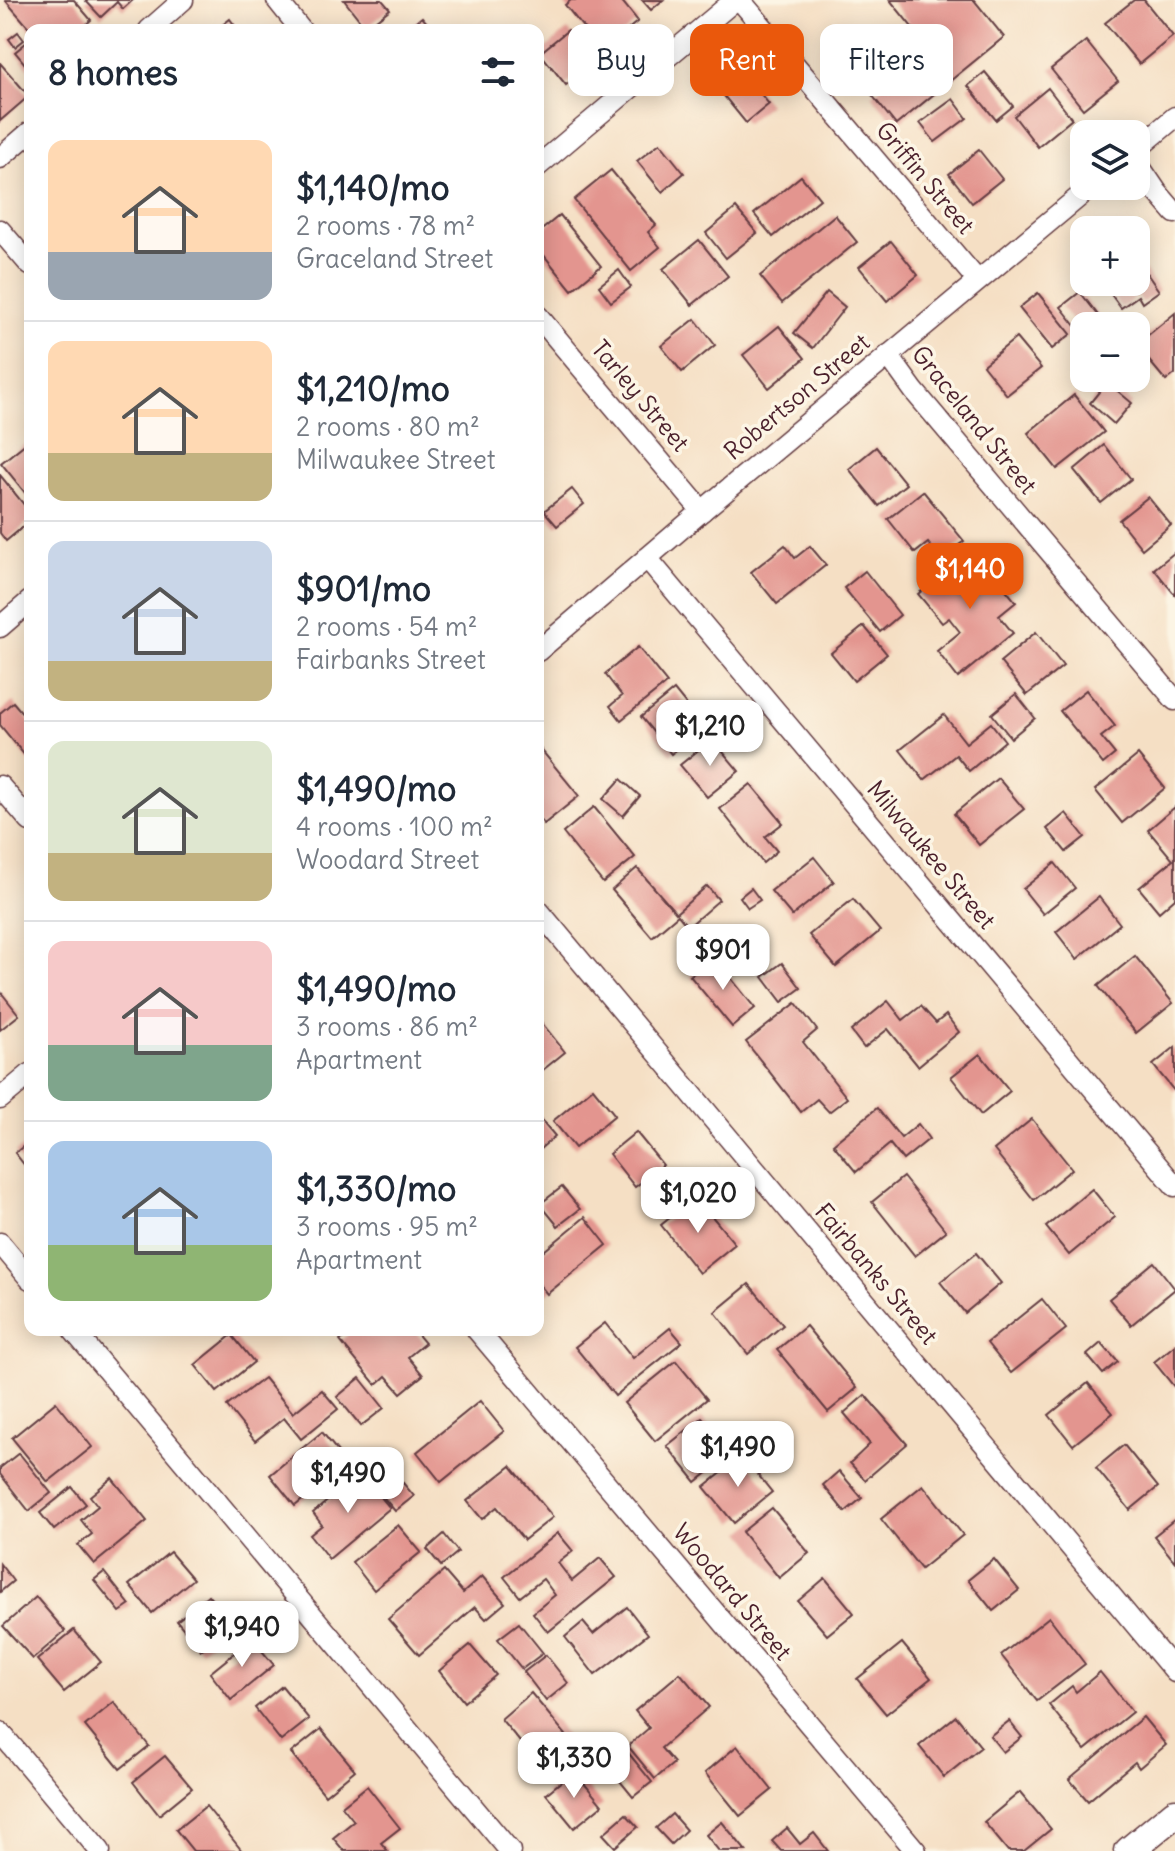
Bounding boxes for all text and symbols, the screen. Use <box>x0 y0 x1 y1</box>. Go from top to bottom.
chip: Buy <box>568 24 674 96</box>
chip: Rent <box>690 24 804 96</box>
chip: Filters <box>820 24 953 96</box>
icon: filters <box>476 50 520 94</box>
text: 8 homes <box>48 51 178 94</box>
street label: Griffin Street <box>870 115 981 240</box>
map controls <box>1070 120 1150 392</box>
button: layers <box>1070 120 1150 200</box>
text: $1,140/mo <box>296 166 450 209</box>
icon: home <box>112 172 208 268</box>
text: 2 rooms · 78 m² <box>296 209 475 242</box>
button: + <box>1070 216 1150 296</box>
text: Graceland Street <box>296 242 493 275</box>
button: − <box>1070 312 1150 392</box>
street label: Robertson Street <box>718 327 875 466</box>
street label: Tarley Street <box>586 334 696 457</box>
street label: Graceland Street <box>906 339 1044 500</box>
text: $1,210/mo <box>296 367 450 410</box>
icon: home <box>112 373 208 469</box>
text: 2 rooms · 80 m² <box>296 410 480 443</box>
text: Milwaukee Street <box>296 443 496 476</box>
pin: $1,140 <box>905 543 1035 611</box>
text: $1,140 <box>934 552 1006 585</box>
text: $901/mo <box>296 567 431 610</box>
icon: home <box>112 573 208 669</box>
text: 2 rooms · 54 m² <box>296 610 478 643</box>
text: Fairbanks Street <box>296 643 486 676</box>
pin: $1,210 <box>645 700 775 768</box>
text: $1,210 <box>674 709 746 742</box>
text: $1,490/mo <box>296 767 456 810</box>
icon: home <box>112 773 208 869</box>
street label: Milwaukee Street <box>861 774 1002 935</box>
text: 4 rooms · 100 m² <box>296 810 493 843</box>
text: Woodard Street <box>296 843 479 876</box>
pin: $901 <box>676 924 770 992</box>
text: $901 <box>695 933 751 966</box>
text: $1,490/mo <box>296 967 456 1010</box>
icon: home <box>112 973 208 1069</box>
text: 3 rooms · 86 m² <box>296 1010 478 1043</box>
text: Apartment <box>296 1043 422 1076</box>
text: $1,330/mo <box>296 1167 456 1210</box>
pin: $1,020 <box>633 1167 763 1235</box>
icon: home <box>112 1173 208 1269</box>
text: $1,020 <box>659 1176 737 1209</box>
street label: Fairbanks Street <box>809 1197 945 1350</box>
text: 3 rooms · 95 m² <box>296 1210 478 1243</box>
text: Apartment <box>296 1243 422 1276</box>
pin: $1,490 <box>673 1421 803 1489</box>
text: $1,490 <box>700 1430 776 1463</box>
pin: $1,490 <box>283 1447 413 1515</box>
text: $1,490 <box>310 1456 386 1489</box>
street label: Woodard Street <box>667 1517 799 1666</box>
pin: $1,940 <box>177 1601 307 1669</box>
text: $1,940 <box>204 1610 280 1643</box>
pin: $1,330 <box>509 1732 639 1800</box>
text: $1,330 <box>536 1741 612 1774</box>

